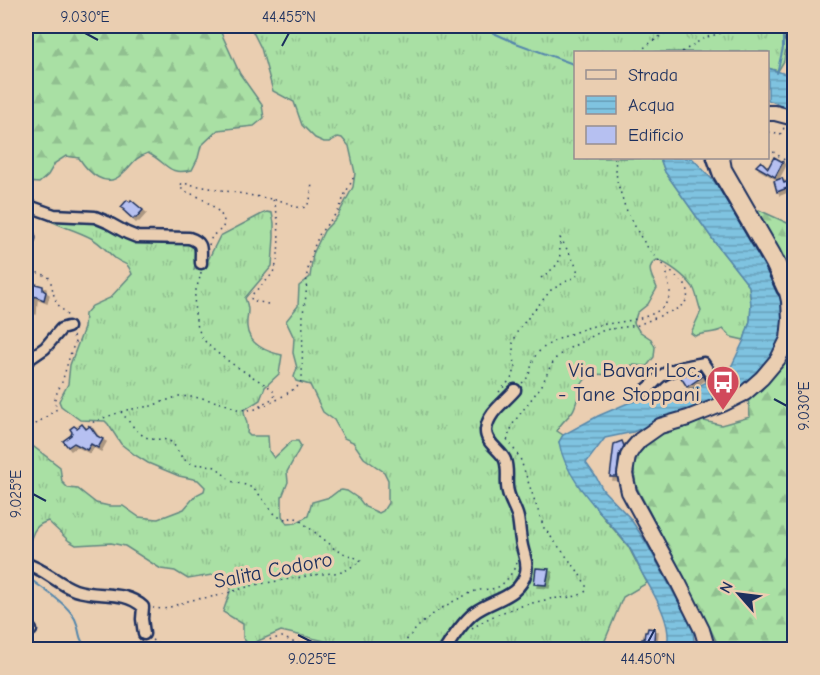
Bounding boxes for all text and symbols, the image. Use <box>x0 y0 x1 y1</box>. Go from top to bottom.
text: 9.030°E <box>61 8 109 26</box>
text: 44.455°N <box>262 8 316 26</box>
legend <box>574 51 769 159</box>
text: Strada <box>628 65 678 86</box>
text: Acqua <box>628 95 675 116</box>
text: Edificio <box>628 125 684 146</box>
place label: Via Bavari Loc. - Tane Stoppani <box>558 358 700 406</box>
bus stop icon: Via Bavari Loc. - Tane Stoppani <box>705 364 741 411</box>
text: 9.030°E <box>795 382 813 430</box>
text: 9.025°E <box>7 470 25 518</box>
street label: Salita Codoro <box>212 547 334 593</box>
north arrow <box>709 564 769 624</box>
text: N <box>716 579 737 596</box>
text: 9.025°E <box>288 650 336 668</box>
text: 44.450°N <box>621 650 675 668</box>

